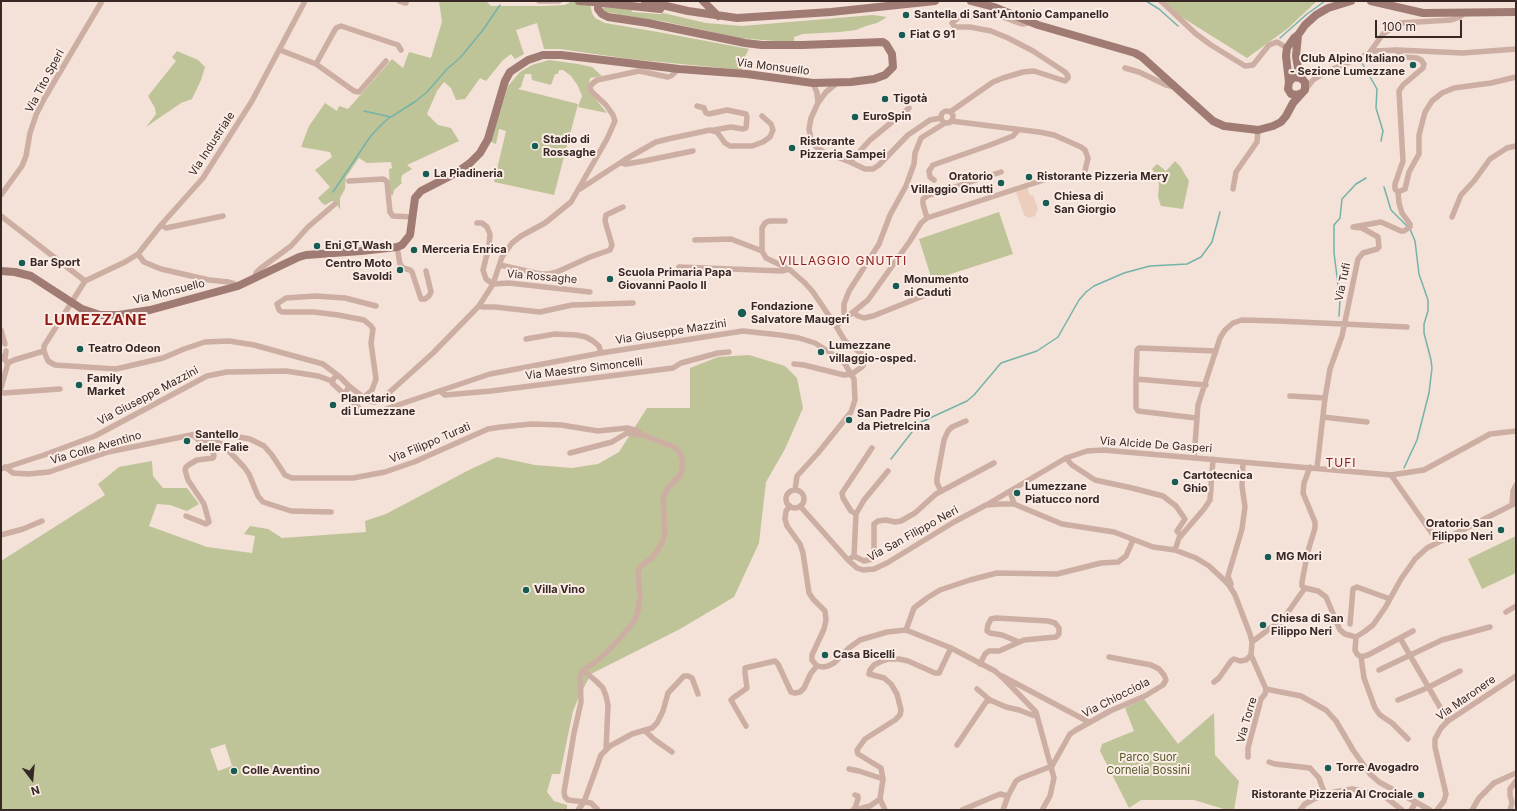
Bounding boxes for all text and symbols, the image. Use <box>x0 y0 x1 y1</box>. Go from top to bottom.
place label: Santella di Sant'Antonio Campanello <box>914 8 1109 22</box>
marker: Santella di Sant'Antonio Campanello <box>901 10 911 20</box>
scale bar <box>1377 12 1464 38</box>
text: 100 m <box>1382 19 1416 34</box>
place label: Fiat G 91 <box>910 28 955 42</box>
marker: Fiat G 91 <box>897 30 907 40</box>
street label: Via Tito Speri <box>23 47 67 115</box>
place label: Club Alpino Italiano - Sezione Lumezzane <box>1290 52 1405 78</box>
street label: Via Monsuello <box>736 56 810 78</box>
marker: Club Alpino Italiano - Sezione Lumezzane <box>1408 60 1418 70</box>
place label: Tigotà <box>893 92 927 106</box>
marker: Tigotà <box>880 94 890 104</box>
street label: Via Industriale <box>186 109 238 179</box>
place label: EuroSpin <box>863 110 911 124</box>
marker: EuroSpin <box>850 112 860 122</box>
place label: Stadio di Rossaghe <box>543 133 596 159</box>
place label: Ristorante Pizzeria Sampei <box>800 135 886 161</box>
marker: Stadio di Rossaghe <box>530 141 540 151</box>
marker: Ristorante Pizzeria Sampei <box>787 143 797 153</box>
place label: La Piadineria <box>434 167 503 181</box>
marker: La Piadineria <box>421 169 431 179</box>
place label: Oratorio Villaggio Gnutti <box>911 170 993 196</box>
place label: Ristorante Pizzeria Mery <box>1037 170 1168 184</box>
marker: Ristorante Pizzeria Mery <box>1024 172 1034 182</box>
marker: Oratorio Villaggio Gnutti <box>996 178 1006 188</box>
place label: Chiesa di San Giorgio <box>1054 190 1116 216</box>
marker: Chiesa di San Giorgio <box>1041 198 1051 208</box>
place label: Eni GT Wash <box>325 239 392 253</box>
marker: Eni GT Wash <box>312 241 322 251</box>
place label: Merceria Enrica <box>422 243 507 257</box>
marker: Merceria Enrica <box>409 245 419 255</box>
district label: VILLAGGIO GNUTTI <box>779 254 907 268</box>
place label: Bar Sport <box>30 256 80 270</box>
place label: Centro Moto Savoldi <box>325 257 392 283</box>
marker: Bar Sport <box>17 258 27 268</box>
street label: Via Tufi <box>1332 262 1354 302</box>
marker: Centro Moto Savoldi <box>395 265 405 275</box>
place label: Scuola Primaria Papa Giovanni Paolo II <box>618 266 732 292</box>
street label: Via Rossaghe <box>506 267 578 287</box>
place label: Monumento ai Caduti <box>904 273 969 299</box>
marker: Scuola Primaria Papa Giovanni Paolo II <box>605 274 615 284</box>
street label: Via Monsuello <box>132 277 206 307</box>
marker: Monumento ai Caduti <box>891 281 901 291</box>
place label: Fondazione Salvatore Maugeri <box>751 300 849 326</box>
marker: Fondazione Salvatore Maugeri <box>736 307 748 319</box>
district label: LUMEZZANE <box>44 311 148 329</box>
street label: Via Giuseppe Mazzini <box>615 317 727 347</box>
place label: Lumezzane villaggio-osped. <box>829 339 917 365</box>
place label: Teatro Odeon <box>88 342 161 356</box>
marker: Teatro Odeon <box>75 344 85 354</box>
marker: Lumezzane villaggio-osped. <box>816 347 826 357</box>
street label: Via Maestro Simoncelli <box>525 355 643 383</box>
street label: Via Giuseppe Mazzini <box>95 364 201 428</box>
place label: Family Market <box>87 372 125 398</box>
marker: Family Market <box>74 380 84 390</box>
place label: Planetario di Lumezzane <box>341 392 415 418</box>
marker: Planetario di Lumezzane <box>328 400 338 410</box>
place label: San Padre Pio da Pietrelcina <box>857 407 931 433</box>
marker: San Padre Pio da Pietrelcina <box>844 415 854 425</box>
street label: Via Filippo Turati <box>388 420 472 466</box>
place label: Santello delle Falìe <box>195 428 249 454</box>
street label: Via Colle Aventino <box>49 429 143 467</box>
street label: Via Alcide De Gasperi <box>1099 434 1213 456</box>
marker: Santello delle Falìe <box>182 436 192 446</box>
district label: TUFI <box>1326 456 1356 470</box>
place label: Cartotecnica Ghio <box>1183 469 1253 495</box>
marker: Cartotecnica Ghio <box>1170 477 1180 487</box>
place label: Lumezzane Piatucco nord <box>1025 480 1099 506</box>
marker: Lumezzane Piatucco nord <box>1012 488 1022 498</box>
street label: Via San Filippo Neri <box>865 504 961 564</box>
place label: Oratorio San Filippo Neri <box>1426 517 1493 543</box>
marker: Oratorio San Filippo Neri <box>1496 525 1506 535</box>
place label: MG Mori <box>1276 550 1322 564</box>
marker: MG Mori <box>1263 552 1273 562</box>
place label: Villa Vino <box>534 583 585 597</box>
marker: Villa Vino <box>521 585 531 595</box>
place label: Chiesa di San Filippo Neri <box>1271 612 1344 638</box>
marker: Chiesa di San Filippo Neri <box>1258 620 1268 630</box>
place label: Casa Bicelli <box>833 648 895 662</box>
marker: Casa Bicelli <box>820 650 830 660</box>
street label: Via Maronere <box>1434 673 1498 723</box>
street label: Via Chiocciola <box>1080 675 1152 721</box>
street label: Via Torre <box>1234 696 1260 744</box>
park label: Parco Suor Cornelia Bossini <box>1106 751 1190 777</box>
north arrow <box>12 759 52 799</box>
place label: Torre Avogadro <box>1336 761 1419 775</box>
marker: Torre Avogadro <box>1323 763 1333 773</box>
place label: Colle Aventino <box>242 764 320 778</box>
marker: Colle Aventino <box>229 766 239 776</box>
text: N <box>29 783 41 798</box>
place label: Ristorante Pizzeria Al Crociale <box>1251 788 1413 802</box>
marker: Ristorante Pizzeria Al Crociale <box>1416 790 1426 800</box>

